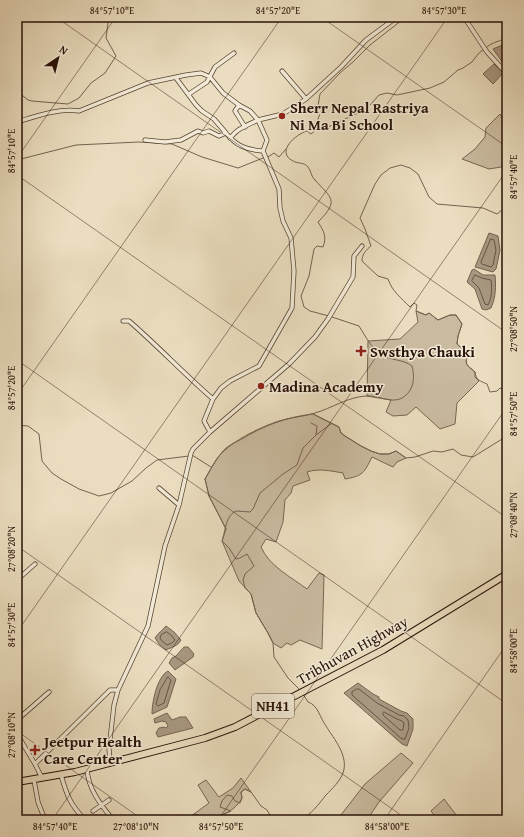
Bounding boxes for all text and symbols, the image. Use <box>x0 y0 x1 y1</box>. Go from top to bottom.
text: 84°57'10"E <box>90 3 134 18</box>
text: 84°57'20"E <box>256 3 300 18</box>
text: 84°57'30"E <box>422 3 466 18</box>
north arrow <box>38 38 78 78</box>
text: N <box>56 41 72 59</box>
place label: Sherr Nepal Rastriya Ni Ma Bi School <box>290 97 429 135</box>
marker: Sherr Nepal Rastriya Ni Ma Bi School <box>277 111 287 121</box>
text: 84°57'10"E <box>4 129 19 173</box>
text: 84°57'40"E <box>506 155 521 199</box>
text: 27°08'50"N <box>506 306 521 352</box>
place label: Swsthya Chauki <box>370 341 475 362</box>
marker: Swsthya Chauki <box>355 345 367 357</box>
text: 84°57'20"E <box>4 366 19 410</box>
place label: Madina Academy <box>269 376 384 397</box>
marker: Madina Academy <box>256 381 266 391</box>
text: 84°57'50"E <box>506 392 521 436</box>
text: 27°08'40"N <box>506 492 521 538</box>
text: 27°08'20"N <box>4 526 19 572</box>
text: 84°57'30"E <box>4 603 19 647</box>
street label: Tribhuvan Highway <box>293 610 412 689</box>
text: 84°58'00"E <box>506 629 521 673</box>
road number: NH41 <box>252 694 294 718</box>
text: 27°08'10"N <box>4 712 19 758</box>
place label: Jeetpur Health Care Center <box>41 731 142 769</box>
marker: Jeetpur Health Care Center <box>29 744 41 756</box>
text: 84°57'40"E <box>33 819 77 834</box>
text: 27°08'10"N <box>113 819 159 834</box>
text: 84°57'50"E <box>199 819 243 834</box>
text: 84°58'00"E <box>365 819 409 834</box>

